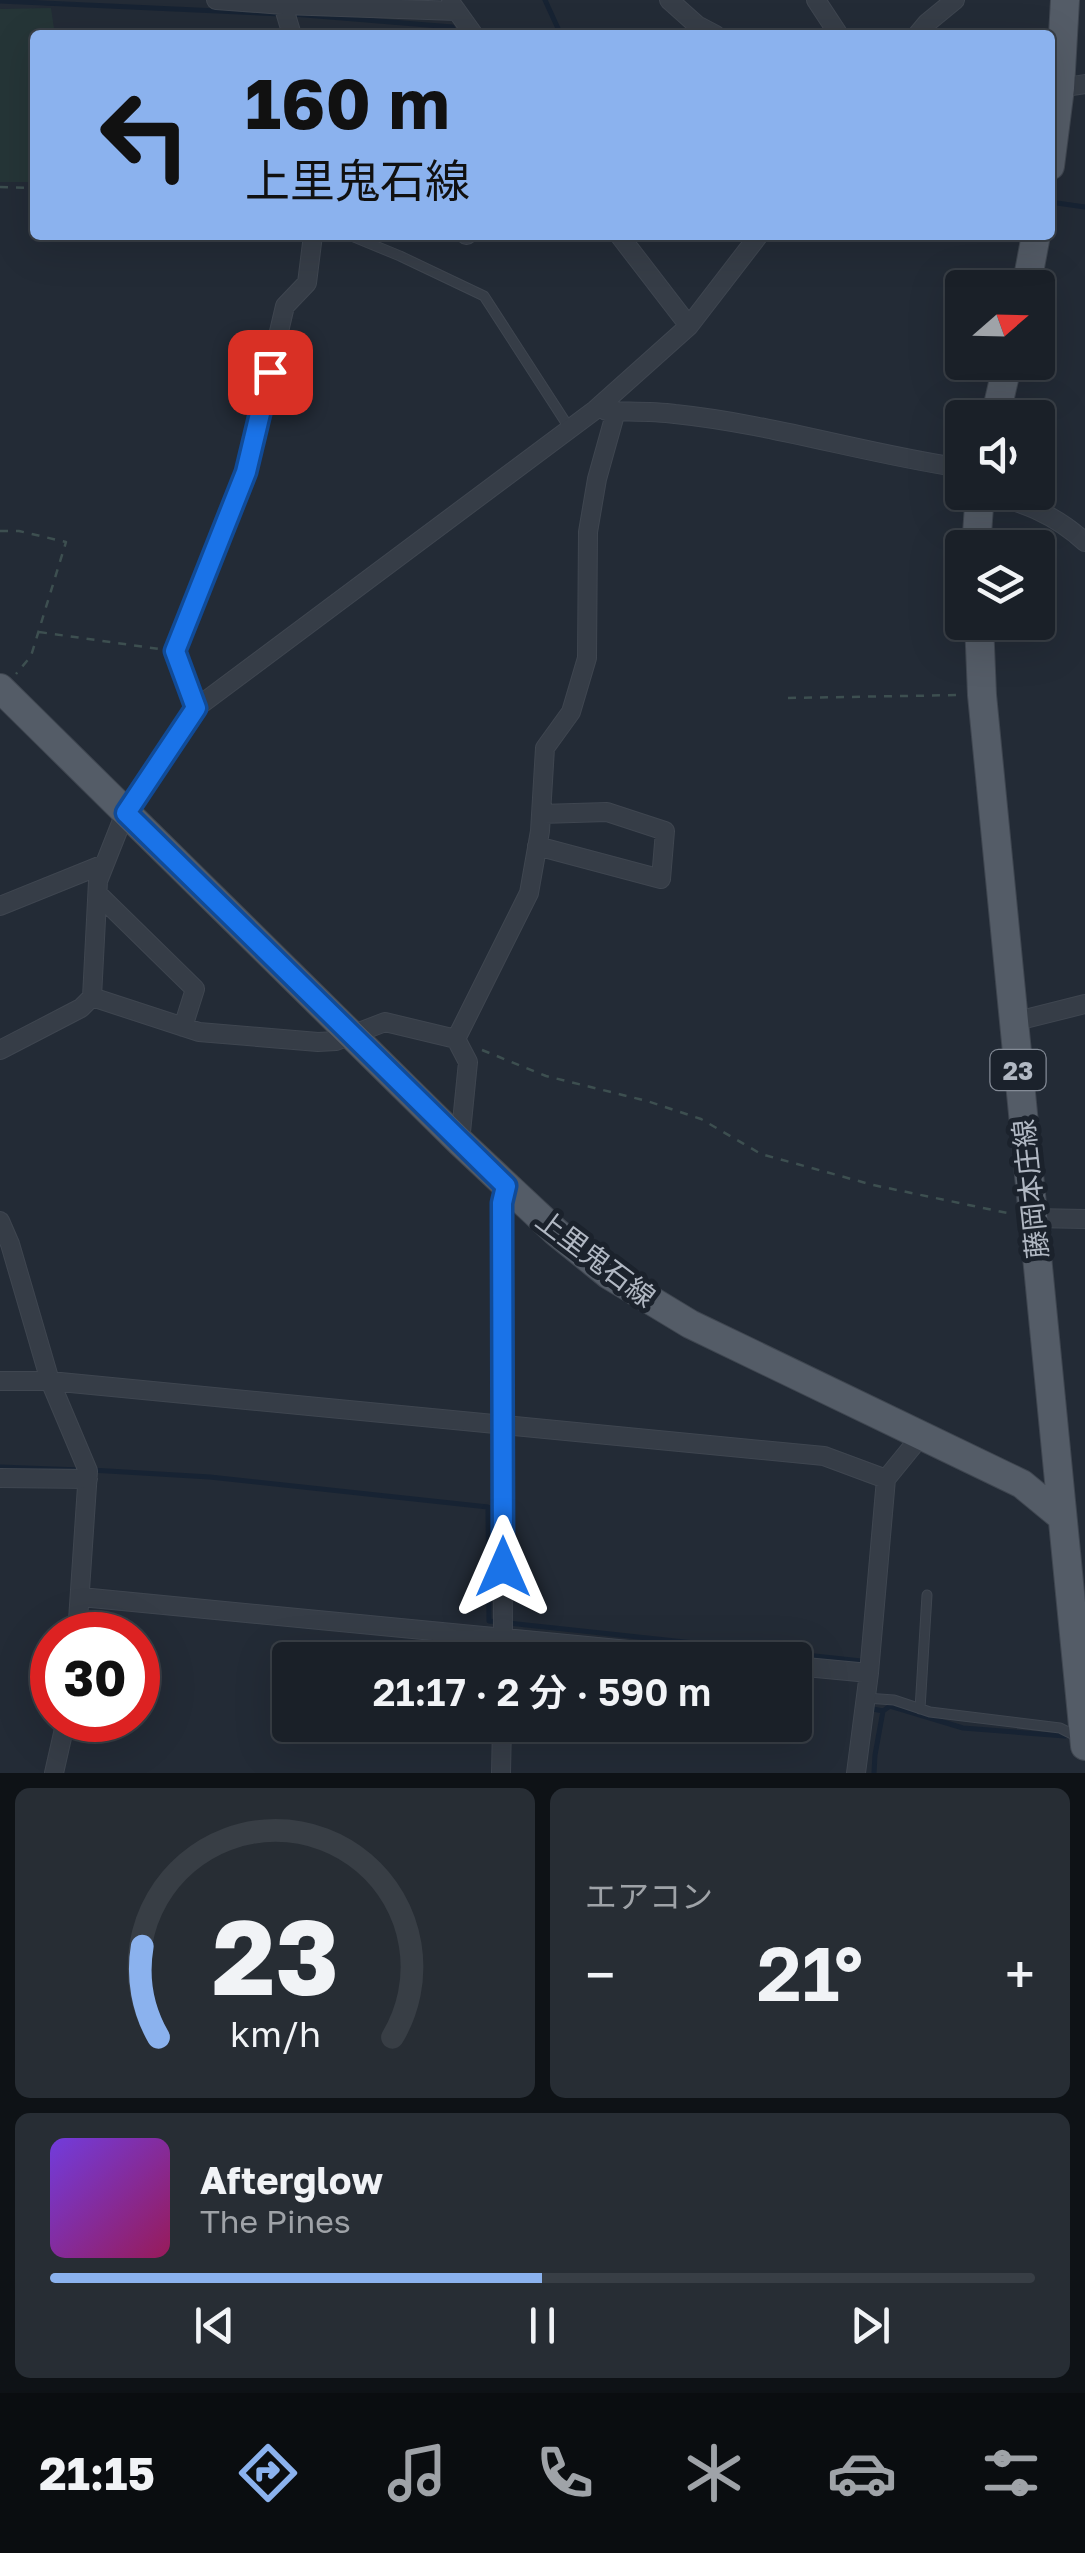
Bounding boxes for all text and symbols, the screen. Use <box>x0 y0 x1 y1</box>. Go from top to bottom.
text: 160 m <box>245 60 450 144</box>
icon: left <box>80 70 210 200</box>
text: 上里鬼石線 <box>245 153 470 207</box>
north arrow <box>945 270 1055 380</box>
map controls <box>945 270 1055 640</box>
pin <box>228 330 313 415</box>
icon: arrive <box>243 345 298 400</box>
button: sound <box>945 400 1055 510</box>
button: layers <box>945 530 1055 640</box>
road number: 23 <box>990 1050 1046 1090</box>
street label: 藤岡本庄線 <box>1006 1118 1054 1260</box>
street label: 上里鬼石線 <box>530 1203 662 1313</box>
position arrow <box>451 1515 555 1619</box>
speed limit sign: 30 <box>30 1612 160 1742</box>
text: 21:17 · 2 分 · 590 m <box>373 1669 711 1714</box>
text: エアコン <box>585 1877 713 1915</box>
text: 23 <box>212 1893 338 2018</box>
text: 21° <box>757 1927 863 2018</box>
text: − <box>585 1941 615 2007</box>
text: + <box>1005 1941 1035 2007</box>
text: km/h <box>230 2012 320 2055</box>
text: Afterglow <box>200 2157 383 2202</box>
text: The Pines <box>200 2202 351 2240</box>
icon: previous <box>187 2298 242 2353</box>
icon: pause <box>515 2298 570 2353</box>
icon: next <box>843 2298 898 2353</box>
icon: directions <box>233 2438 303 2508</box>
icon: music <box>382 2438 452 2508</box>
icon: phone <box>530 2438 600 2508</box>
icon: climate <box>679 2438 749 2508</box>
icon: car <box>827 2438 897 2508</box>
icon: filters <box>976 2438 1046 2508</box>
text: 21:15 <box>39 2446 155 2500</box>

